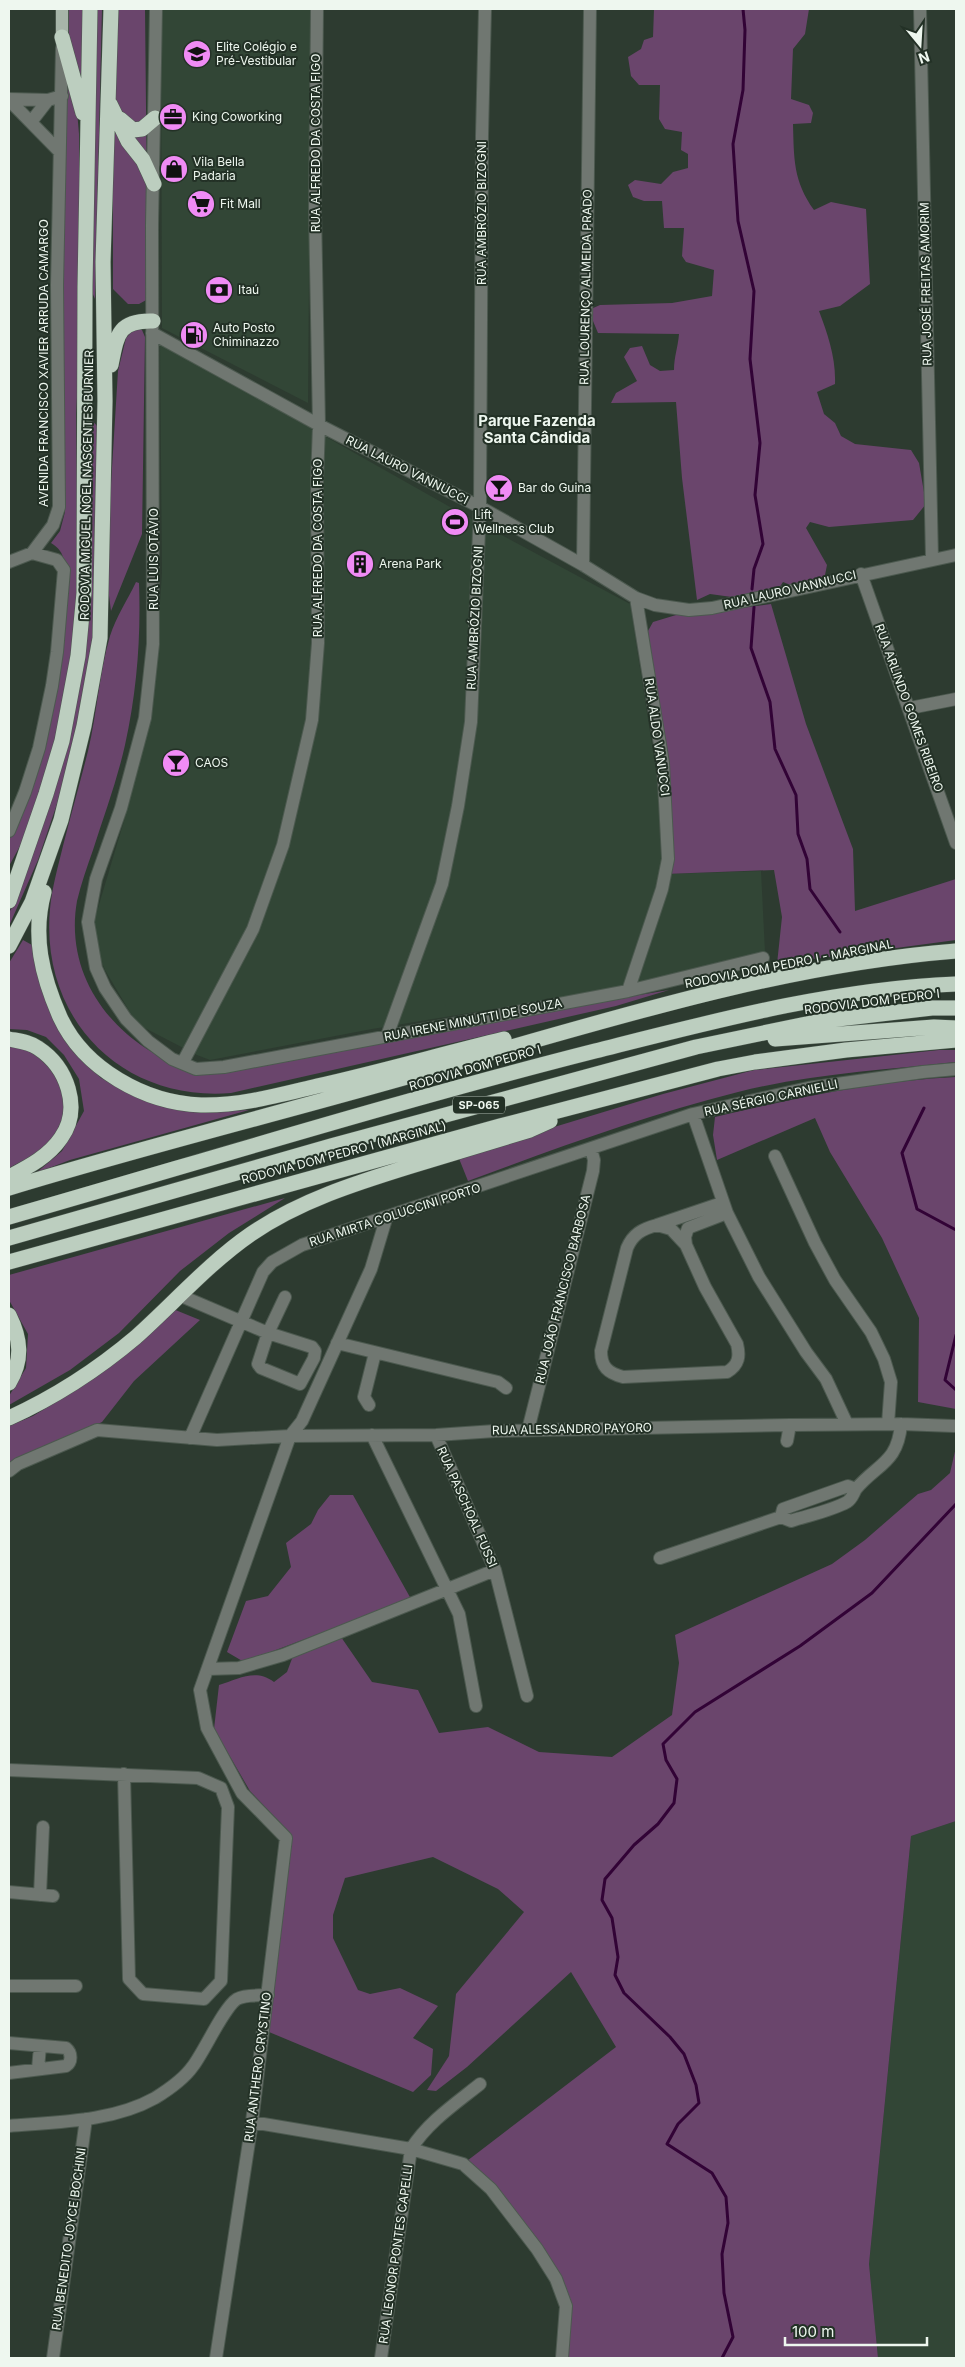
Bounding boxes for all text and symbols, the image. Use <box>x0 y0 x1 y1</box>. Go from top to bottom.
north arrow <box>895 20 945 70</box>
school or university icon: Elite Colégio e Pré-Vestibular <box>182 39 212 69</box>
place label: Elite Colégio e Pré-Vestibular <box>216 39 297 68</box>
text: N <box>916 48 932 68</box>
street label: RUA ALFREDO DA COSTA FIGO <box>308 54 323 232</box>
office icon: King Coworking <box>158 102 188 132</box>
place label: King Coworking <box>192 109 282 124</box>
street label: RUA AMBRÓZIO BIZOGNI <box>474 141 489 285</box>
shop icon: Vila Bella Padaria <box>159 154 189 184</box>
place label: Vila Bella Padaria <box>193 154 245 183</box>
supermarket icon: Fit Mall <box>186 189 216 219</box>
street label: RUA LOURENÇO ALMEIDA PRADO <box>576 189 595 385</box>
place label: Fit Mall <box>220 196 261 211</box>
street label: RUA JOSÉ FREITAS AMORIM <box>917 202 934 366</box>
street label: AVENIDA FRANCISCO XAVIER ARRUDA CAMARGO <box>36 219 51 507</box>
bank icon: Itaú <box>204 275 234 305</box>
place label: Itaú <box>238 282 259 297</box>
fuel station icon: Auto Posto Chiminazzo <box>179 320 209 350</box>
place label: Auto Posto Chiminazzo <box>213 320 279 349</box>
street label: RODOVIA MIGUEL NOEL NASCENTES BURNIER <box>77 350 96 620</box>
district label: Parque Fazenda Santa Cândida <box>478 411 596 447</box>
street label: RUA LAURO VANNUCCI <box>343 432 471 507</box>
street label: RUA ALFREDO DA COSTA FIGO <box>310 459 325 637</box>
bar icon: Bar do Guina <box>484 473 514 503</box>
place label: Bar do Guina <box>518 480 591 495</box>
sports icon: Lift Wellness Club <box>440 507 470 537</box>
place label: Lift Wellness Club <box>474 507 554 536</box>
street label: RUA LUIS OTÁVIO <box>146 508 161 610</box>
street label: RUA AMBRÓZIO BIZOGNI <box>463 546 486 690</box>
building icon: Arena Park <box>345 549 375 579</box>
place label: Arena Park <box>379 556 442 571</box>
street label: RUA LAURO VANNUCCI <box>722 567 858 612</box>
street label: RUA ARLINDO GOMES RIBEIRO <box>872 622 947 794</box>
street label: RUA ALDO VANUCCI <box>642 677 673 797</box>
bar icon: CAOS <box>161 748 191 778</box>
place label: CAOS <box>195 755 229 770</box>
street label: RODOVIA DOM PEDRO I - MARGINAL <box>683 936 895 991</box>
street label: RODOVIA DOM PEDRO I <box>803 986 941 1017</box>
street label: RUA IRENE MINUTTI DE SOUZA <box>383 995 563 1044</box>
street label: RODOVIA DOM PEDRO I <box>407 1041 543 1094</box>
street label: RUA SÉRGIO CARNIELLI <box>703 1076 839 1119</box>
road number: SP-065 <box>453 1096 505 1114</box>
street label: RODOVIA DOM PEDRO I (MARGINAL) <box>240 1118 448 1187</box>
street label: RUA MIRTA COLUCCINI PORTO <box>307 1180 482 1249</box>
street label: RUA JOÃO FRANCISCO BARBOSA <box>532 1193 593 1385</box>
street label: RUA ALESSANDRO PAYORO <box>492 1420 652 1437</box>
street label: RUA PASCHOAL FUSSI <box>434 1444 501 1569</box>
street label: RUA ANTHERO CRYSTINO <box>241 1991 274 2143</box>
street label: RUA BENEDITO JOYCE BOCHINI <box>48 2147 89 2331</box>
street label: RUA LEONOR PONTES CAPELLI <box>375 2163 416 2345</box>
scale bar <box>785 2314 928 2346</box>
text: 100 m <box>792 2322 834 2341</box>

